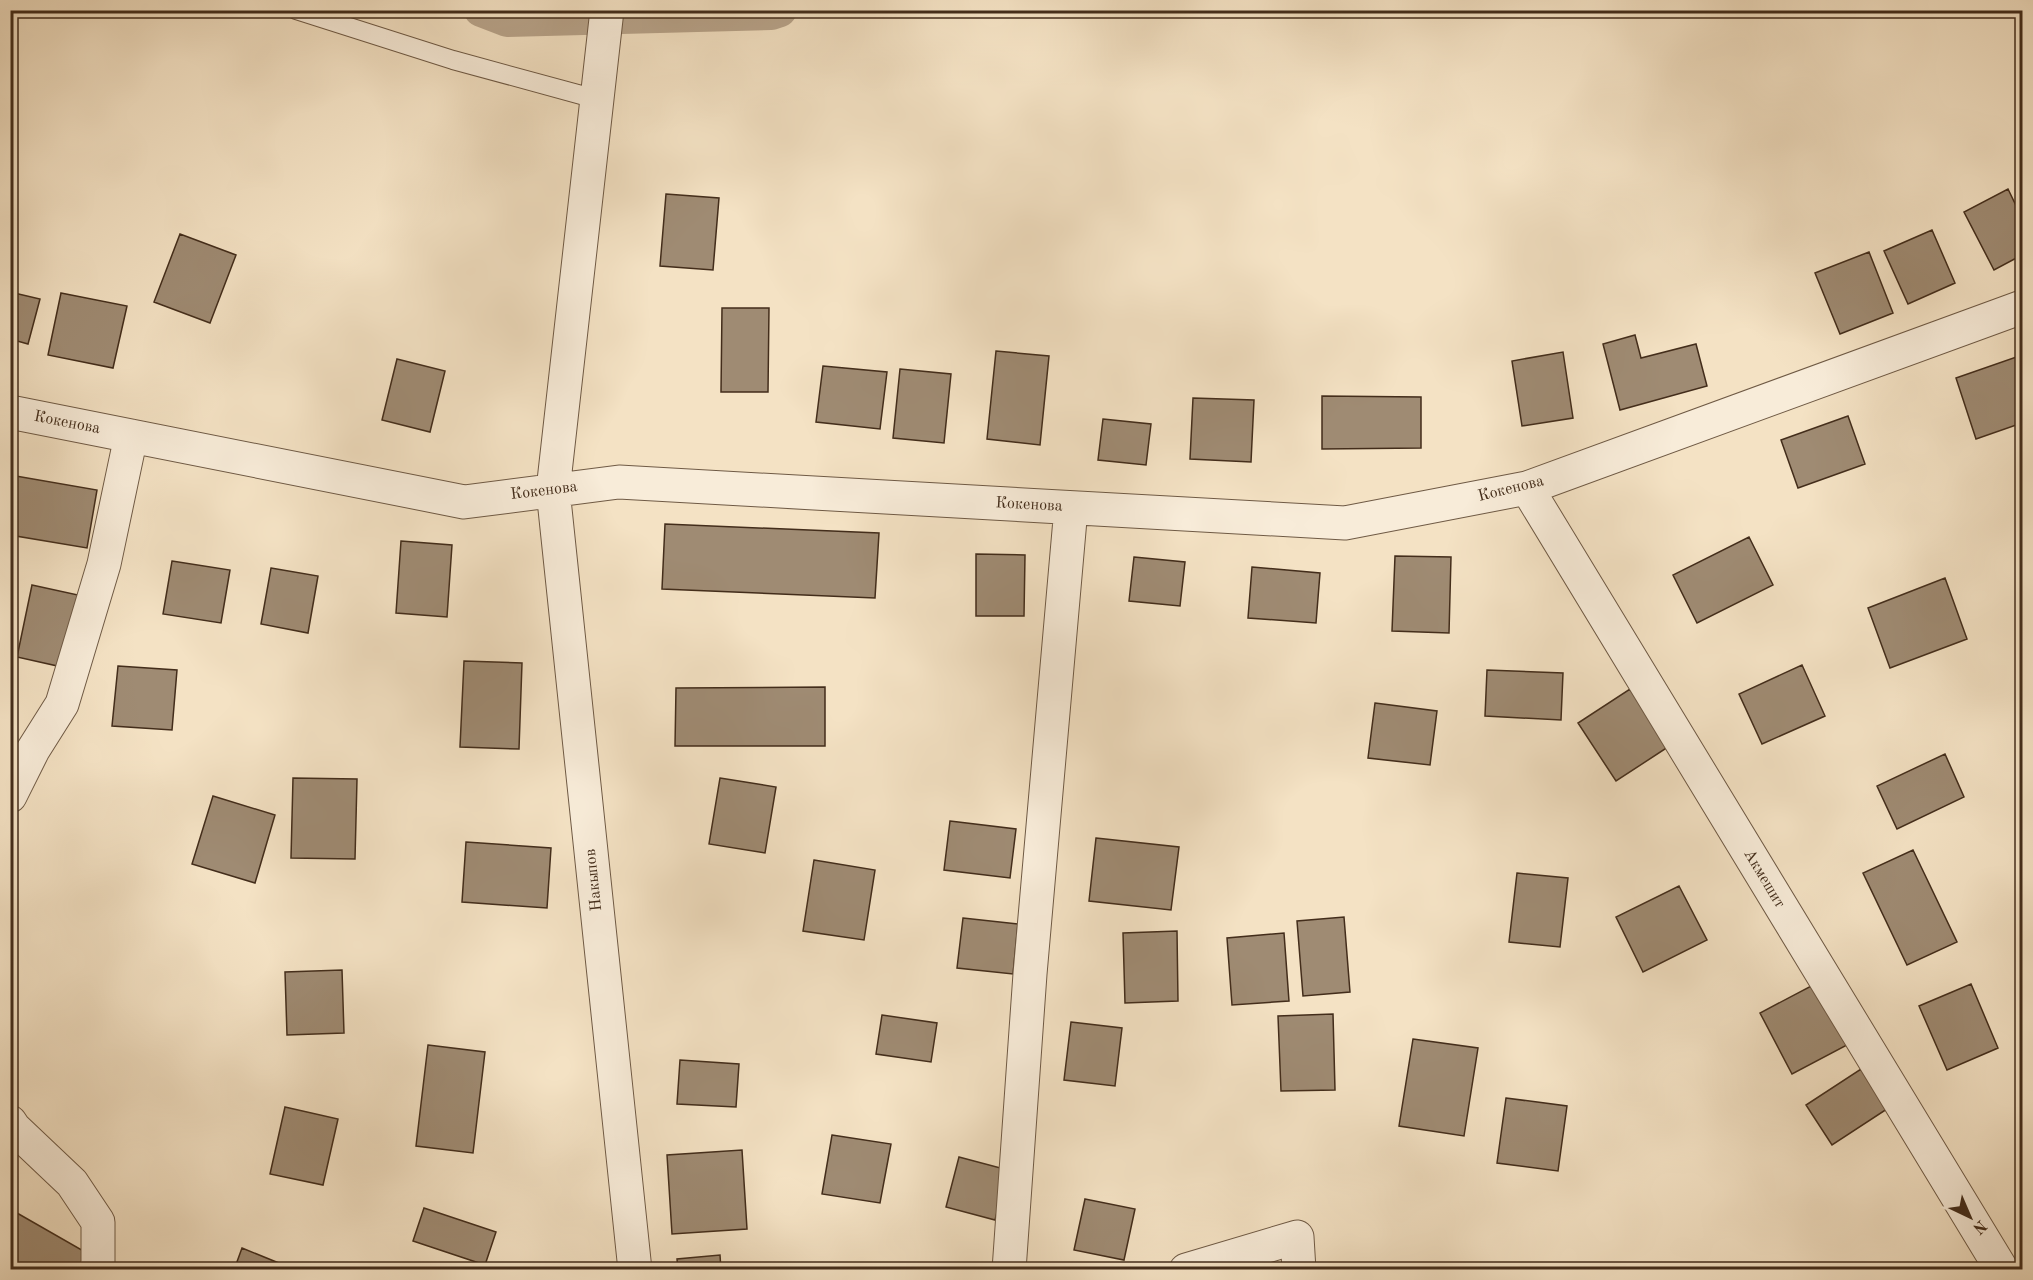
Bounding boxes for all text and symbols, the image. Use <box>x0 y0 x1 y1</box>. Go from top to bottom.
street label: Кокенова <box>32 409 102 437</box>
street label: Кокенова <box>1476 473 1546 505</box>
street label: Кокенова <box>510 479 578 503</box>
street label: Кокенова <box>995 495 1063 515</box>
street label: Акмешит <box>1740 847 1788 911</box>
street label: Накыпов <box>583 848 605 912</box>
north arrow <box>1940 1187 2000 1247</box>
text: N <box>1969 1216 1989 1237</box>

